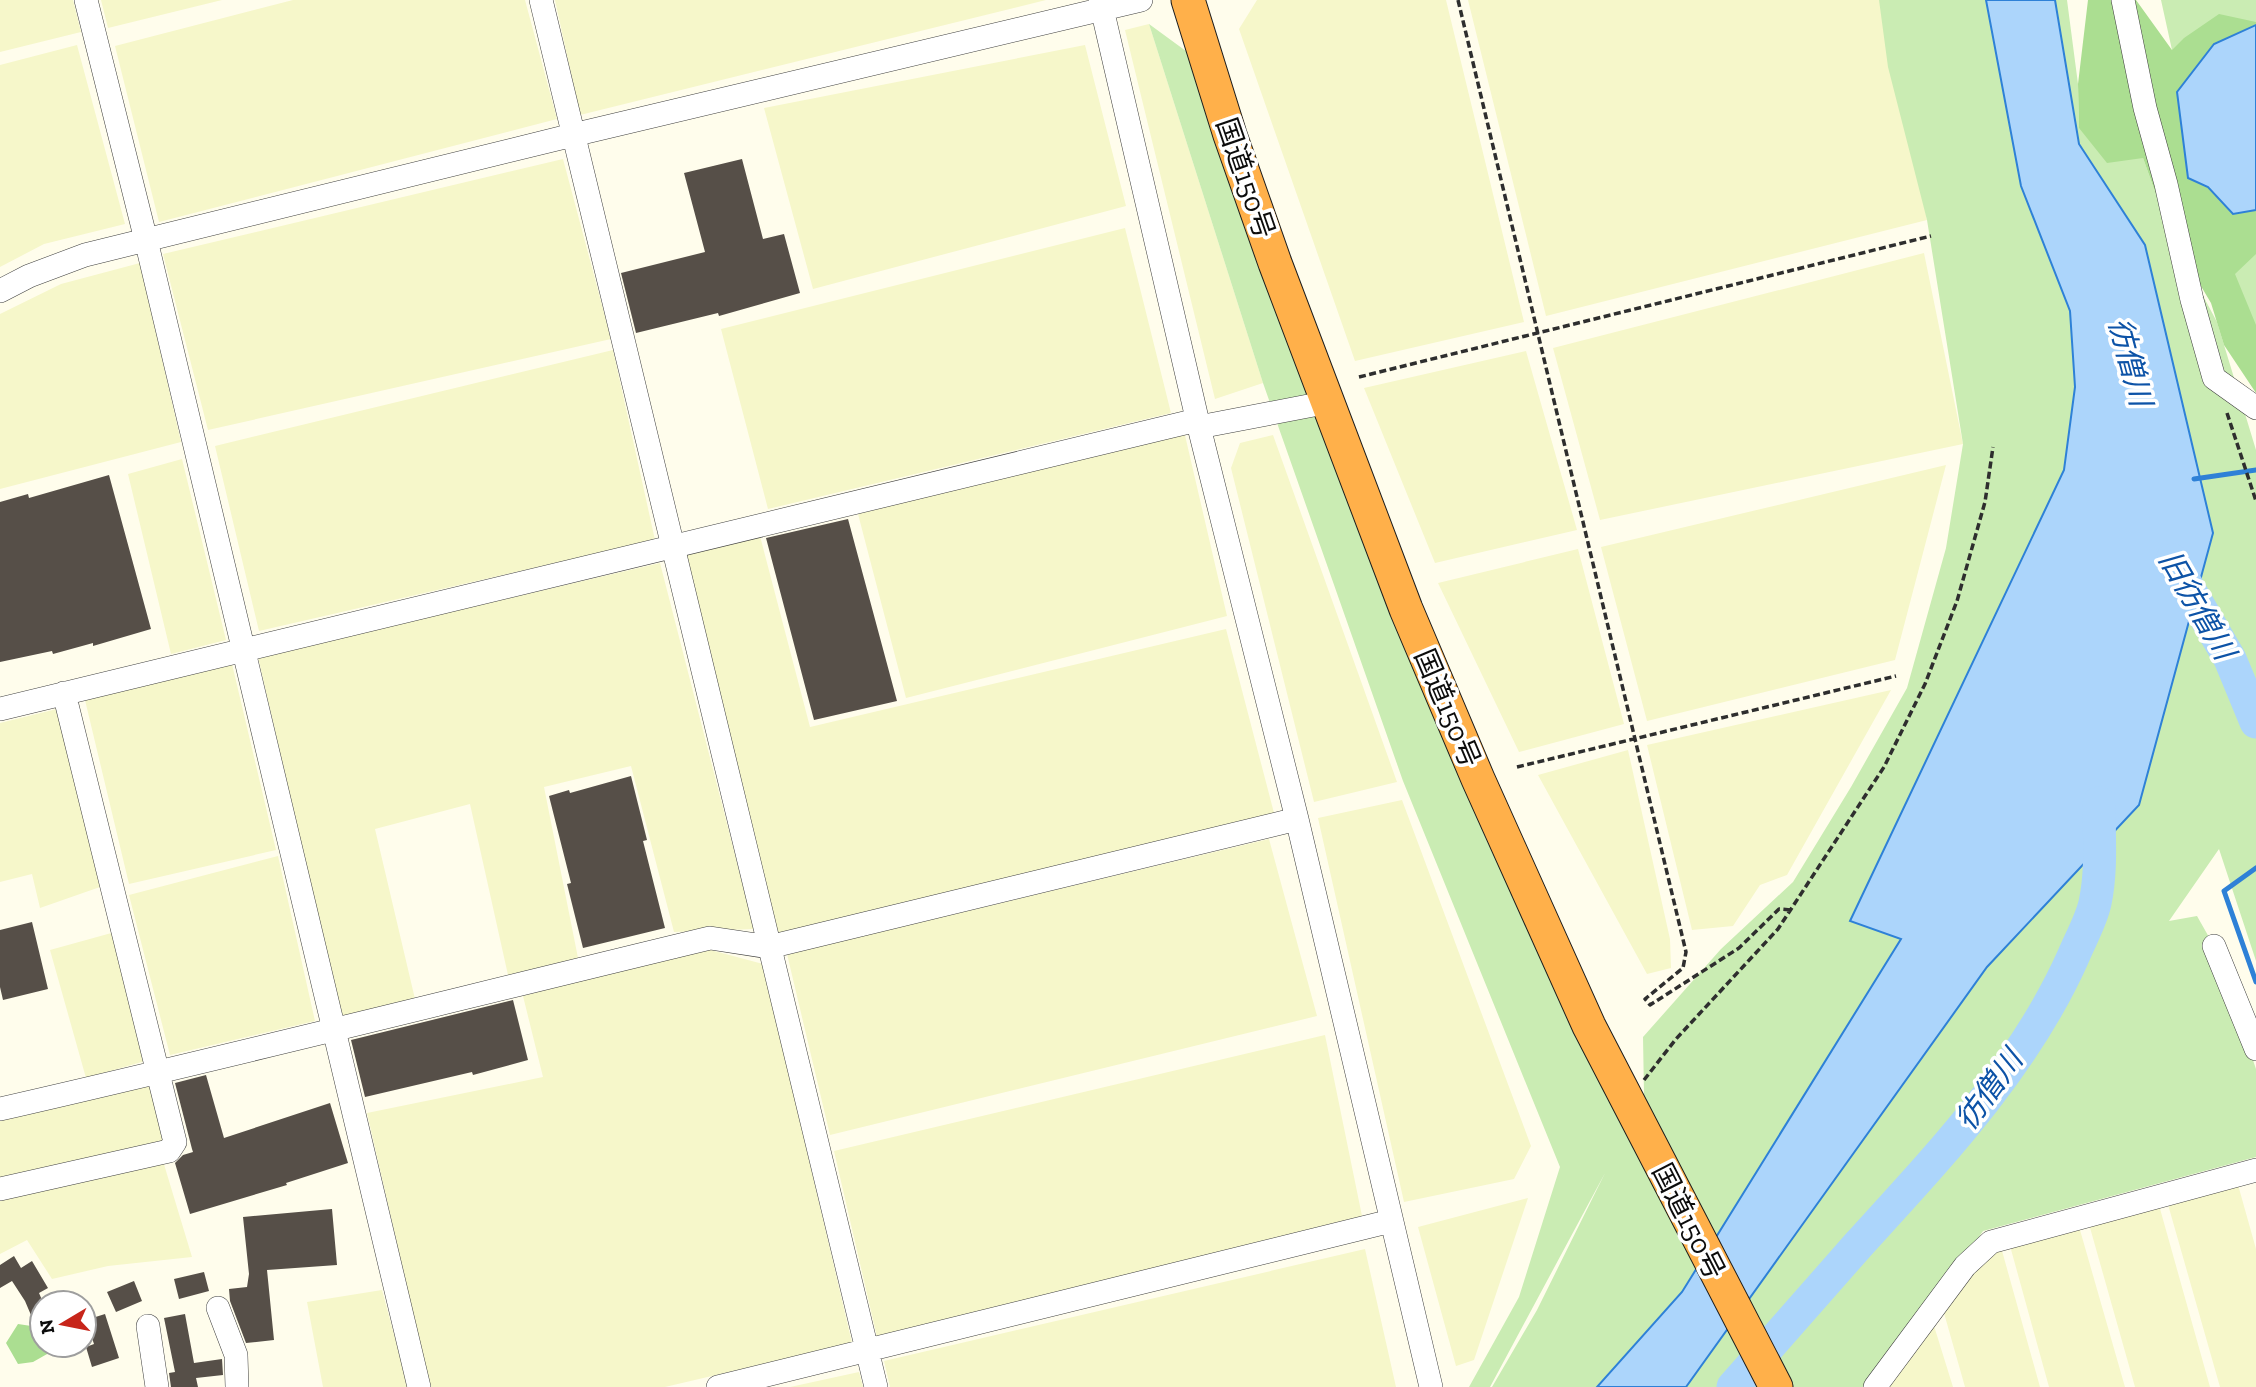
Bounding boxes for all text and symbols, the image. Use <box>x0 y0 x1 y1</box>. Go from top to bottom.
street label: 国道150号 <box>1210 114 1282 243</box>
water label: 彷僧川 <box>2101 314 2160 413</box>
water label: 旧彷僧川 <box>2151 544 2244 669</box>
street label: 国道150号 <box>1408 644 1487 772</box>
water label: 彷僧川 <box>1948 1041 2032 1137</box>
street label: 国道150号 <box>1645 1158 1732 1285</box>
north arrow <box>28 1289 98 1359</box>
text: N <box>34 1318 59 1336</box>

